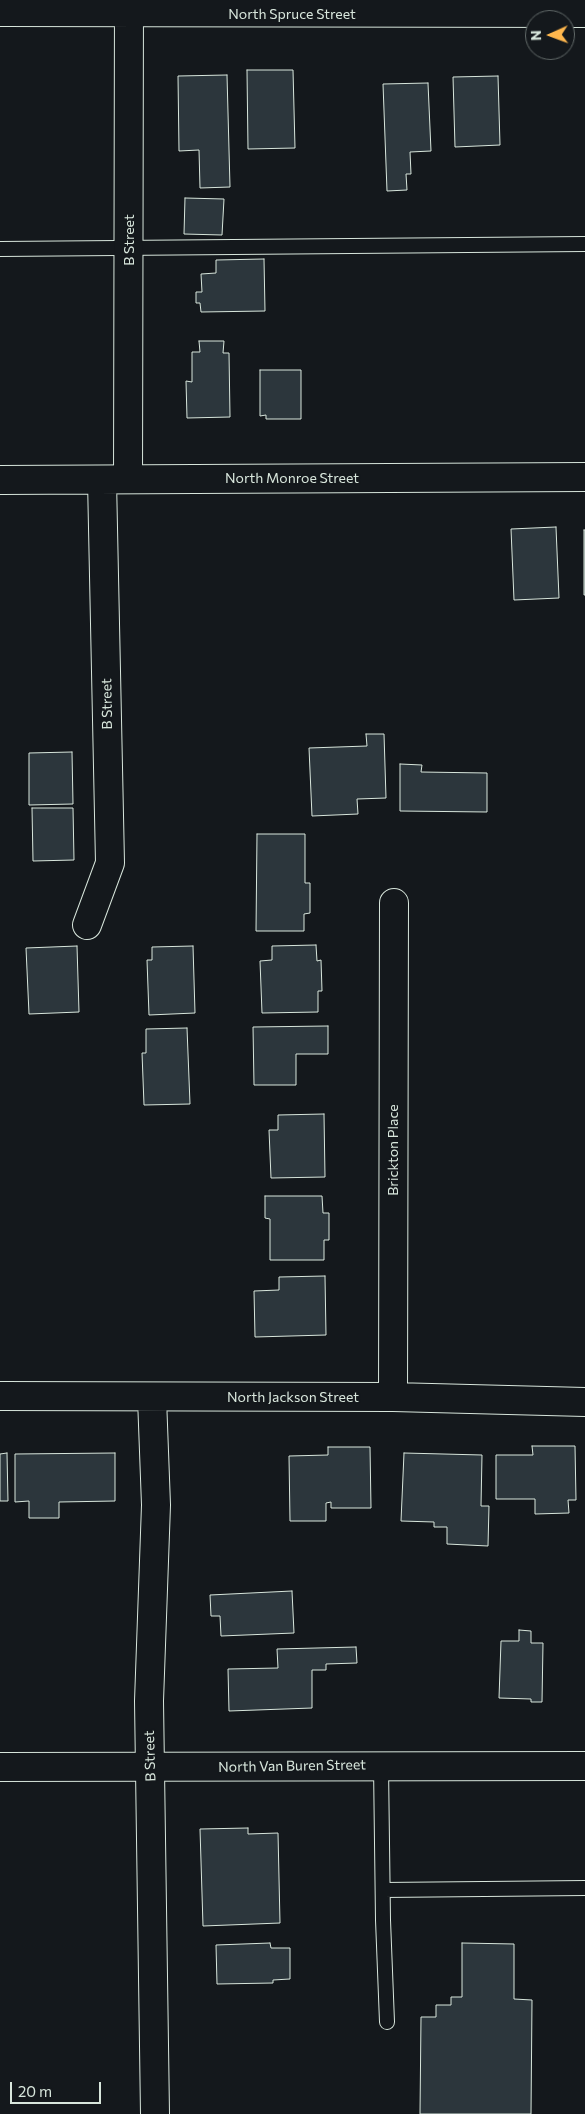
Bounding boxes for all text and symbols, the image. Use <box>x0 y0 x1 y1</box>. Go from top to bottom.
street label: North Spruce Street <box>228 6 356 22</box>
north arrow <box>525 10 575 60</box>
text: N <box>527 30 544 41</box>
street label: B Street <box>121 214 137 266</box>
street label: North Monroe Street <box>225 470 359 486</box>
street label: B Street <box>98 678 116 730</box>
street label: Brickton Place <box>385 1104 401 1196</box>
street label: North Jackson Street <box>227 1389 359 1405</box>
street label: B Street <box>141 1730 159 1782</box>
street label: North Van Buren Street <box>218 1756 366 1776</box>
scale bar <box>12 2072 104 2104</box>
text: 20 m <box>18 2082 52 2100</box>

